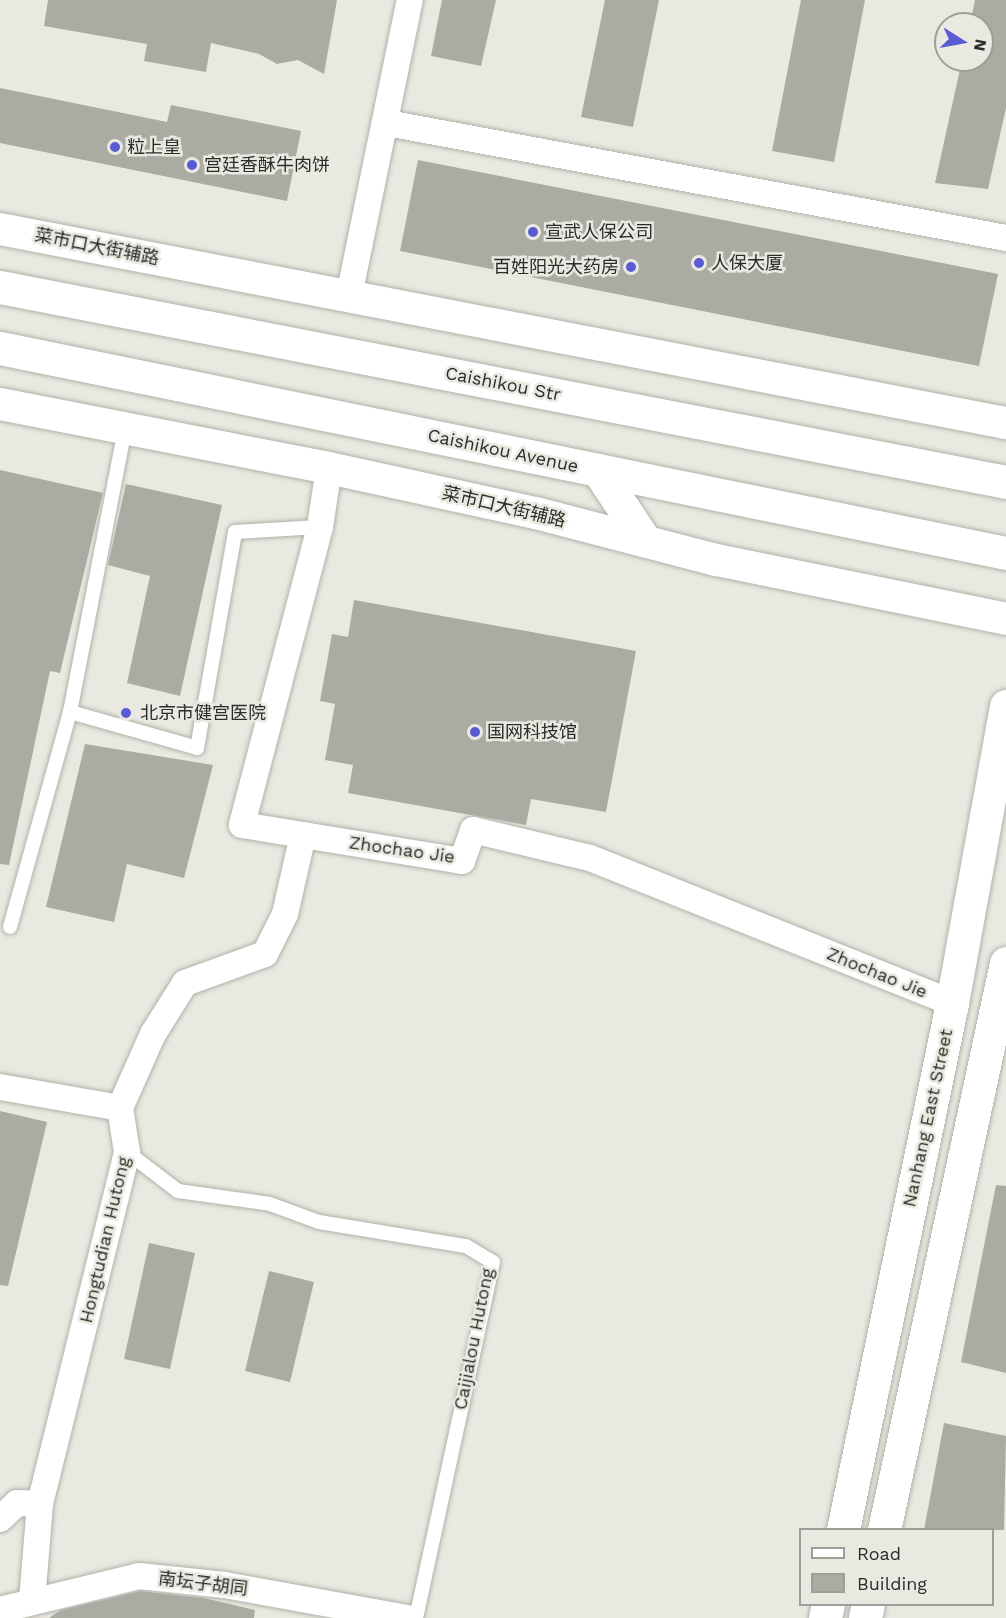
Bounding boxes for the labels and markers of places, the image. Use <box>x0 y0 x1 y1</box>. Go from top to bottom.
place label: 粒上皇 <box>127 136 181 158</box>
marker: 粒上皇 <box>108 140 122 154</box>
place label: 宫廷香酥牛肉饼 <box>204 154 330 176</box>
marker: 宫廷香酥牛肉饼 <box>185 158 199 172</box>
place label: 宣武人保公司 <box>545 221 653 243</box>
marker: 宣武人保公司 <box>526 225 540 239</box>
place label: 人保大厦 <box>711 252 783 274</box>
place label: 百姓阳光大药房 <box>493 256 619 278</box>
marker: 人保大厦 <box>692 256 706 270</box>
marker: 百姓阳光大药房 <box>624 260 638 274</box>
place label: 北京市健宫医院 <box>140 702 266 724</box>
marker: 北京市健宫医院 <box>117 704 135 722</box>
place label: 国网科技馆 <box>487 721 577 743</box>
marker: 国网科技馆 <box>468 725 482 739</box>

